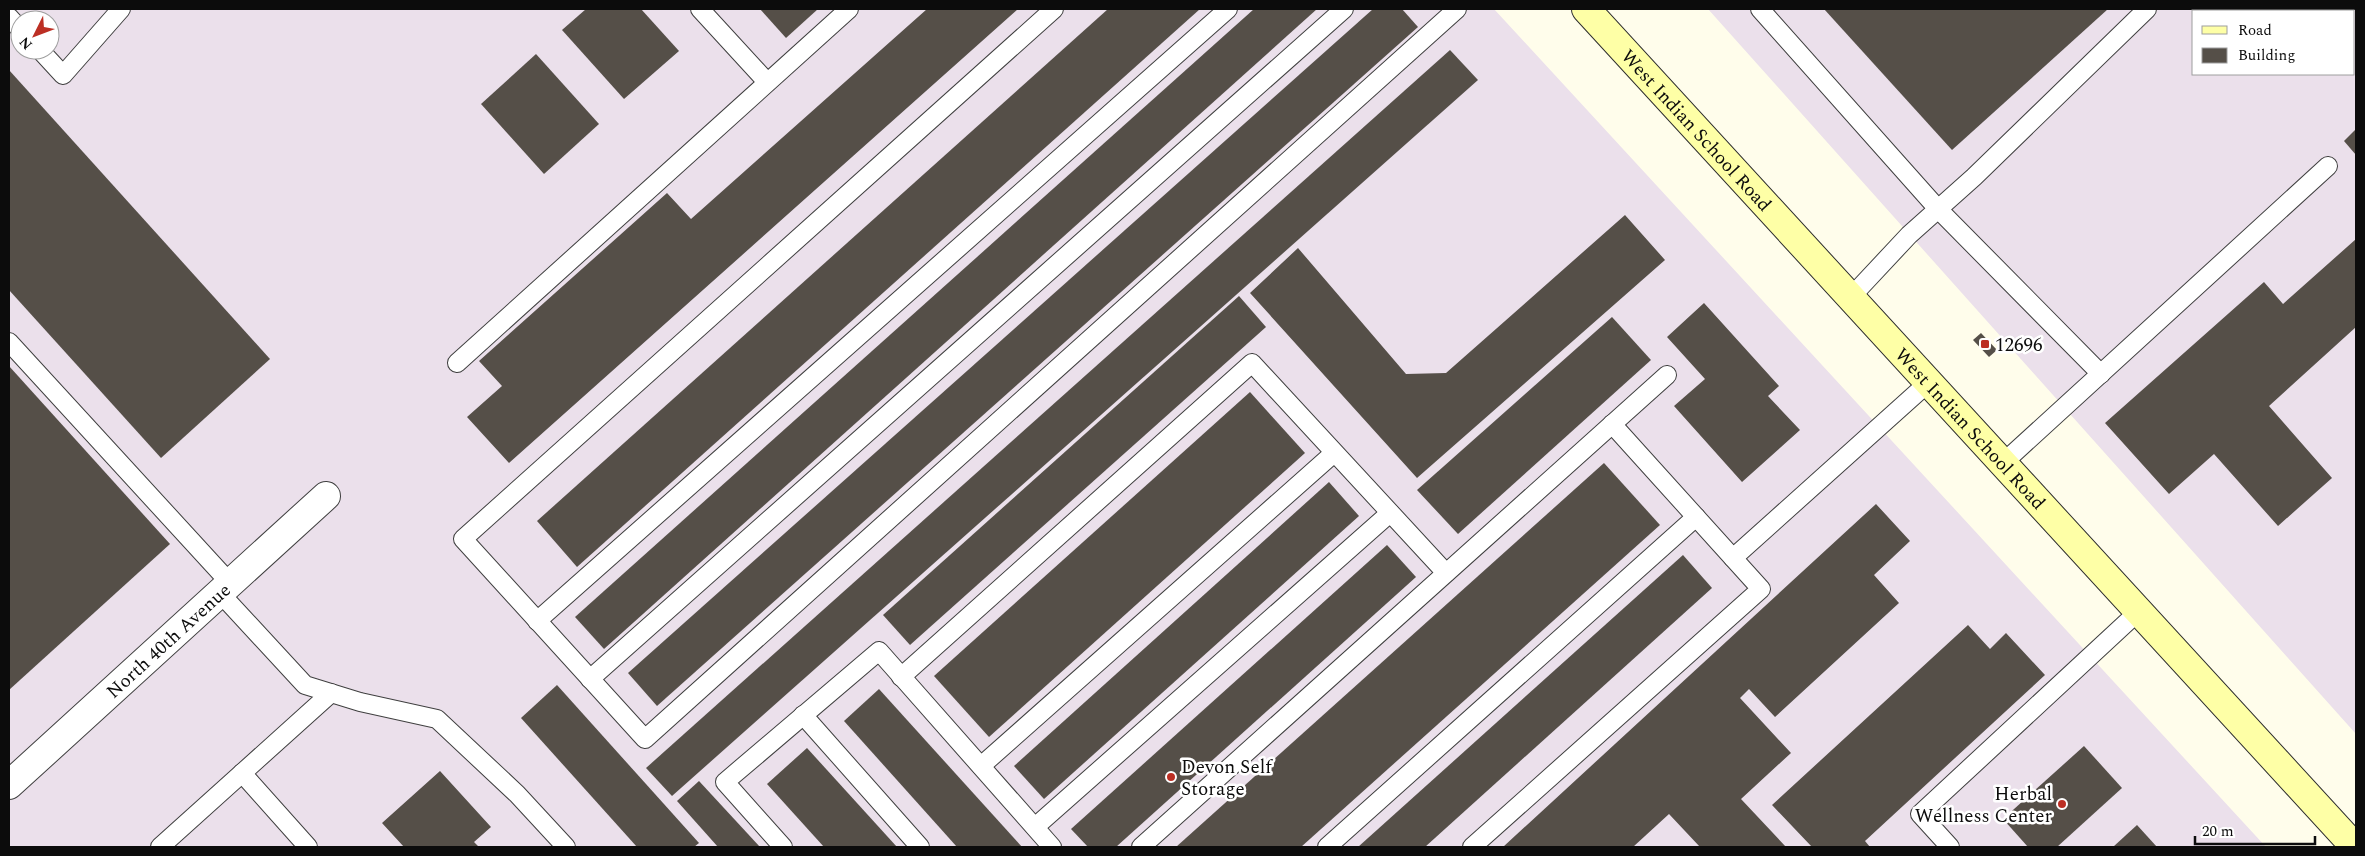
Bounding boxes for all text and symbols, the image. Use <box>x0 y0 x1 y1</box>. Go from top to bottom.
north arrow <box>10 10 60 60</box>
legend <box>2192 10 2355 75</box>
text: Road <box>2238 19 2272 42</box>
text: N <box>14 32 37 55</box>
street label: West Indian School Road <box>1614 43 1778 219</box>
text: Building <box>2238 44 2295 67</box>
place label: 12696 <box>1995 331 2043 360</box>
marker: 12696 <box>1979 338 1991 350</box>
street label: West Indian School Road <box>1887 341 2052 517</box>
street label: North 40th Avenue <box>100 577 238 706</box>
place label: Devon Self Storage <box>1181 753 1273 804</box>
marker: Devon Self Storage <box>1165 771 1177 783</box>
place label: Herbal Wellness Center <box>1915 780 2052 831</box>
marker: Herbal Wellness Center <box>2056 798 2068 810</box>
scale bar <box>2195 814 2315 846</box>
text: 20 m <box>2202 820 2234 843</box>

